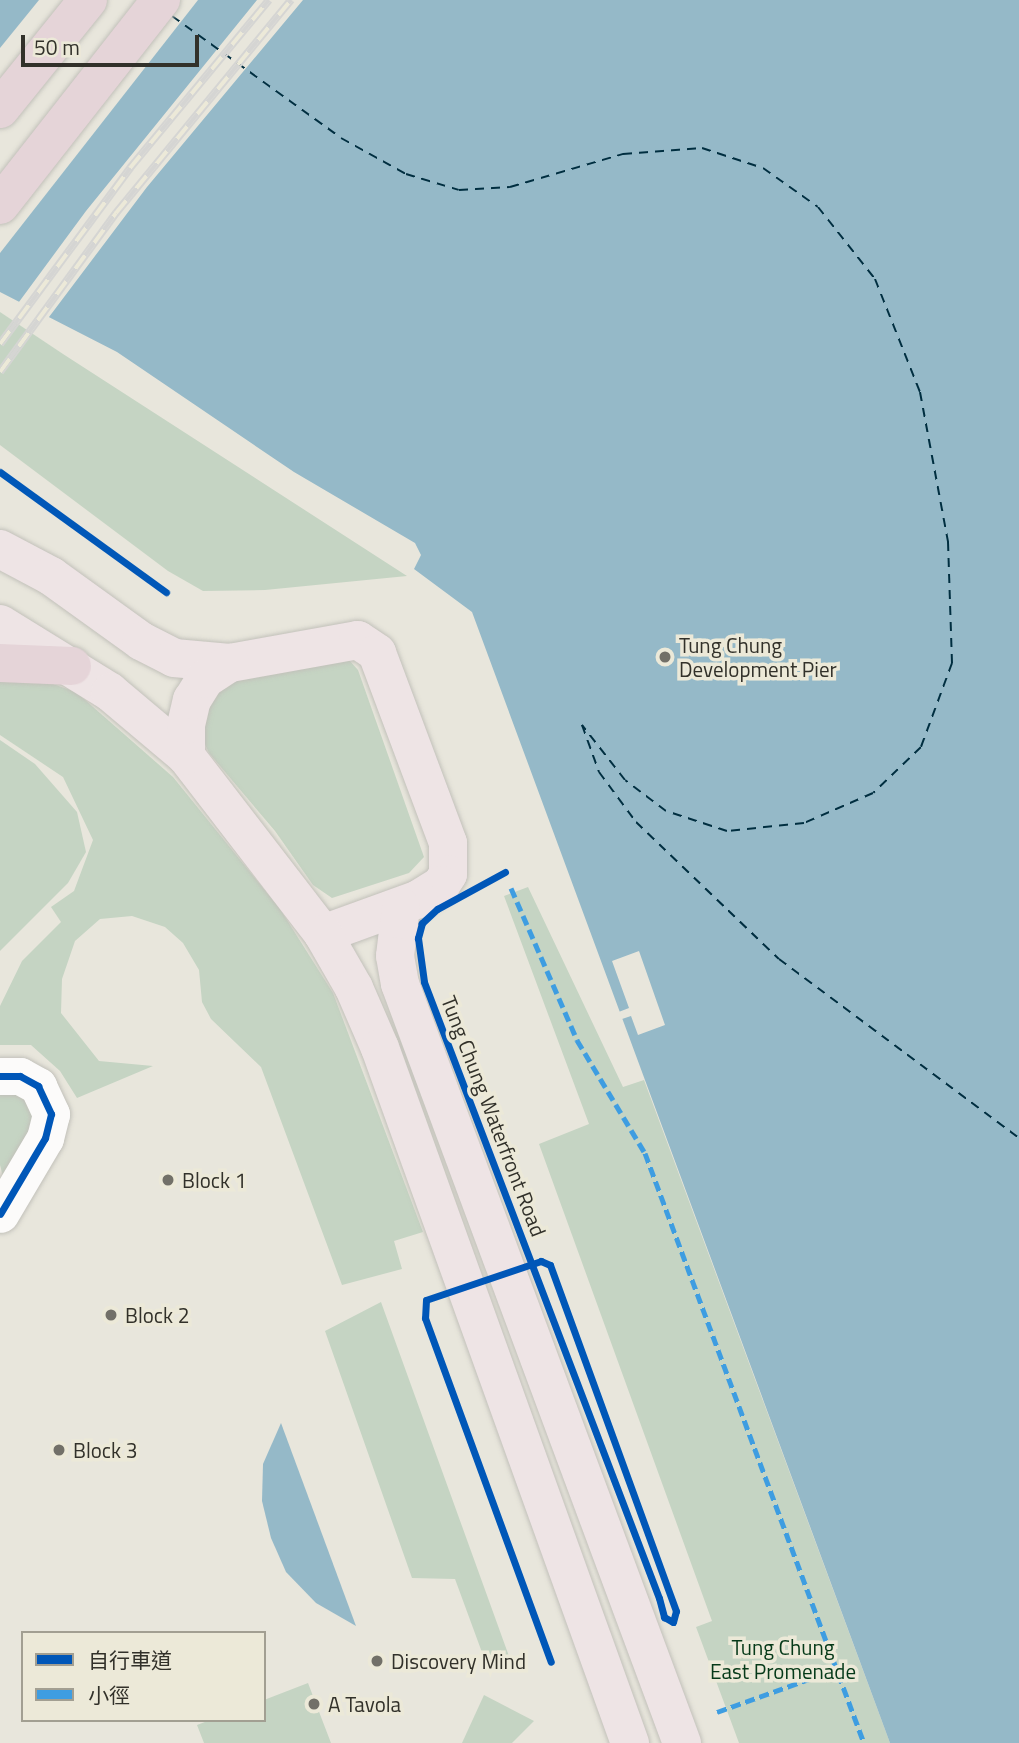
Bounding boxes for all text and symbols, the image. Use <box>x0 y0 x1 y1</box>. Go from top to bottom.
scale bar <box>24 21 203 65</box>
text: 50 m <box>34 31 80 63</box>
place label: Tung Chung Development Pier <box>679 632 837 682</box>
marker: Tung Chung Development Pier <box>657 649 673 665</box>
street label: Tung Chung Waterfront Road <box>436 992 552 1240</box>
place label: Block 1 <box>182 1167 246 1193</box>
marker: Block 1 <box>160 1172 176 1188</box>
place label: Block 2 <box>125 1302 189 1328</box>
marker: Block 2 <box>103 1307 119 1323</box>
place label: Block 3 <box>73 1437 137 1463</box>
marker: Block 3 <box>51 1442 67 1458</box>
legend <box>21 1631 266 1722</box>
park label: Tung Chung East Promenade <box>710 1634 856 1684</box>
text: 自行車道 <box>88 1644 172 1676</box>
place label: Discovery Mind <box>391 1648 526 1674</box>
marker: Discovery Mind <box>369 1653 385 1669</box>
text: 小徑 <box>88 1679 130 1711</box>
place label: A Tavola <box>328 1691 401 1717</box>
marker: A Tavola <box>306 1696 322 1712</box>

